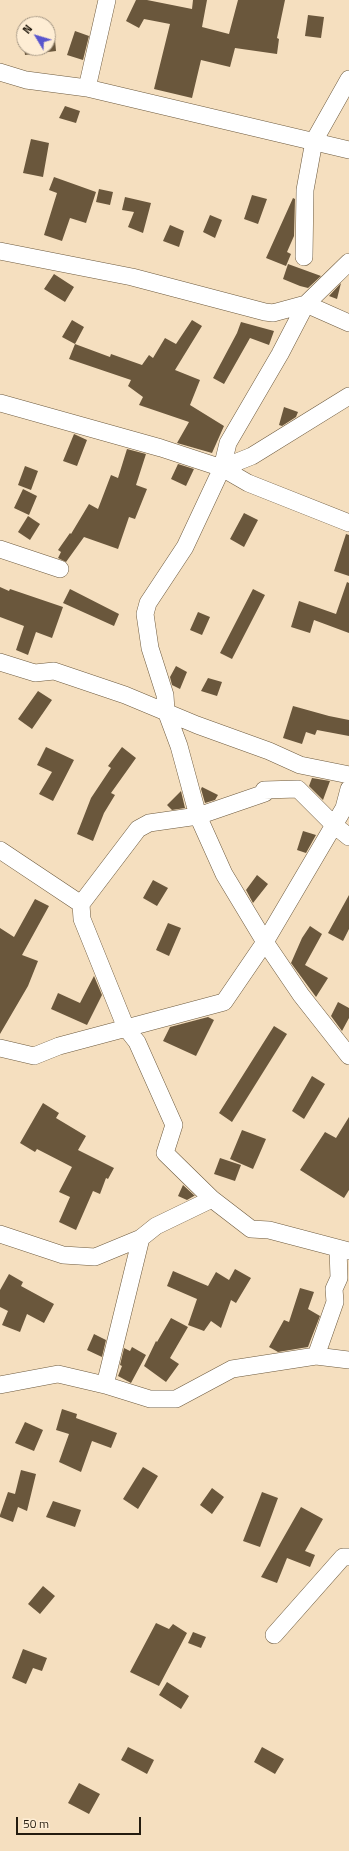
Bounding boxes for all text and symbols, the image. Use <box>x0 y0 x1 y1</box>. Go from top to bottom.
north arrow <box>16 16 56 56</box>
text: N <box>19 21 36 37</box>
scale bar <box>18 1809 143 1835</box>
text: 50 m <box>23 1814 49 1833</box>

